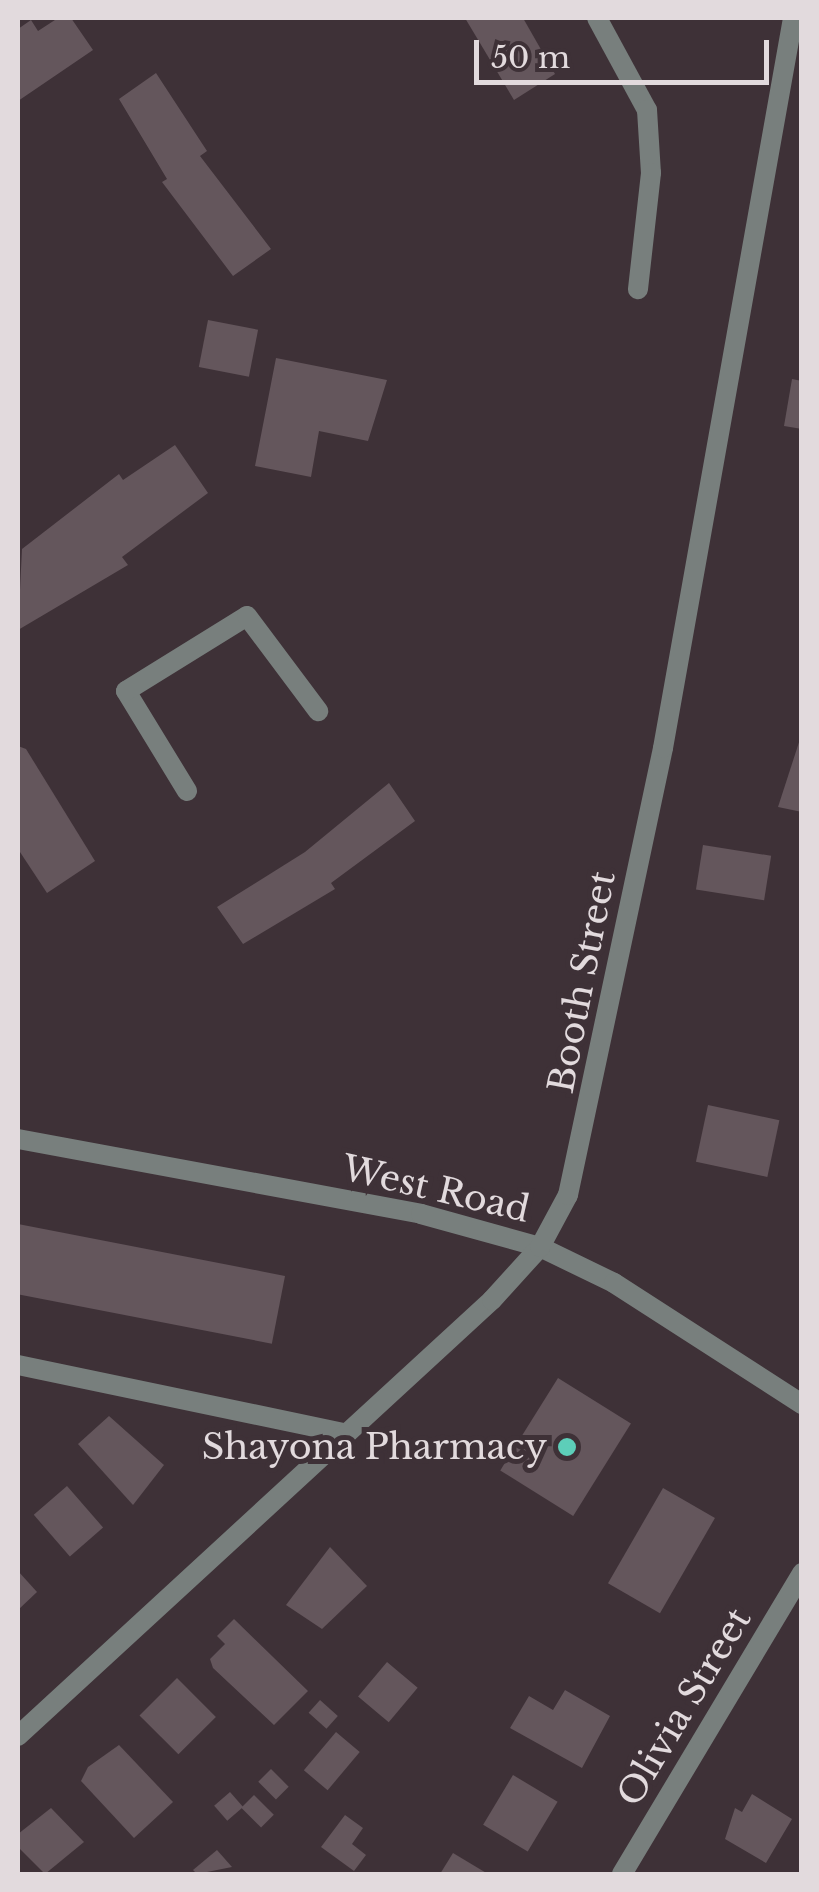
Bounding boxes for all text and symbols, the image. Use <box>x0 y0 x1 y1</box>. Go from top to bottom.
scale bar <box>479 20 774 82</box>
text: 50 m <box>491 39 570 76</box>
street label: Booth Street <box>540 867 624 1097</box>
street label: West Road <box>338 1147 534 1231</box>
place label: Shayona Pharmacy <box>201 1426 547 1468</box>
marker: Shayona Pharmacy <box>556 1436 578 1458</box>
street label: Olivia Street <box>608 1600 760 1814</box>

